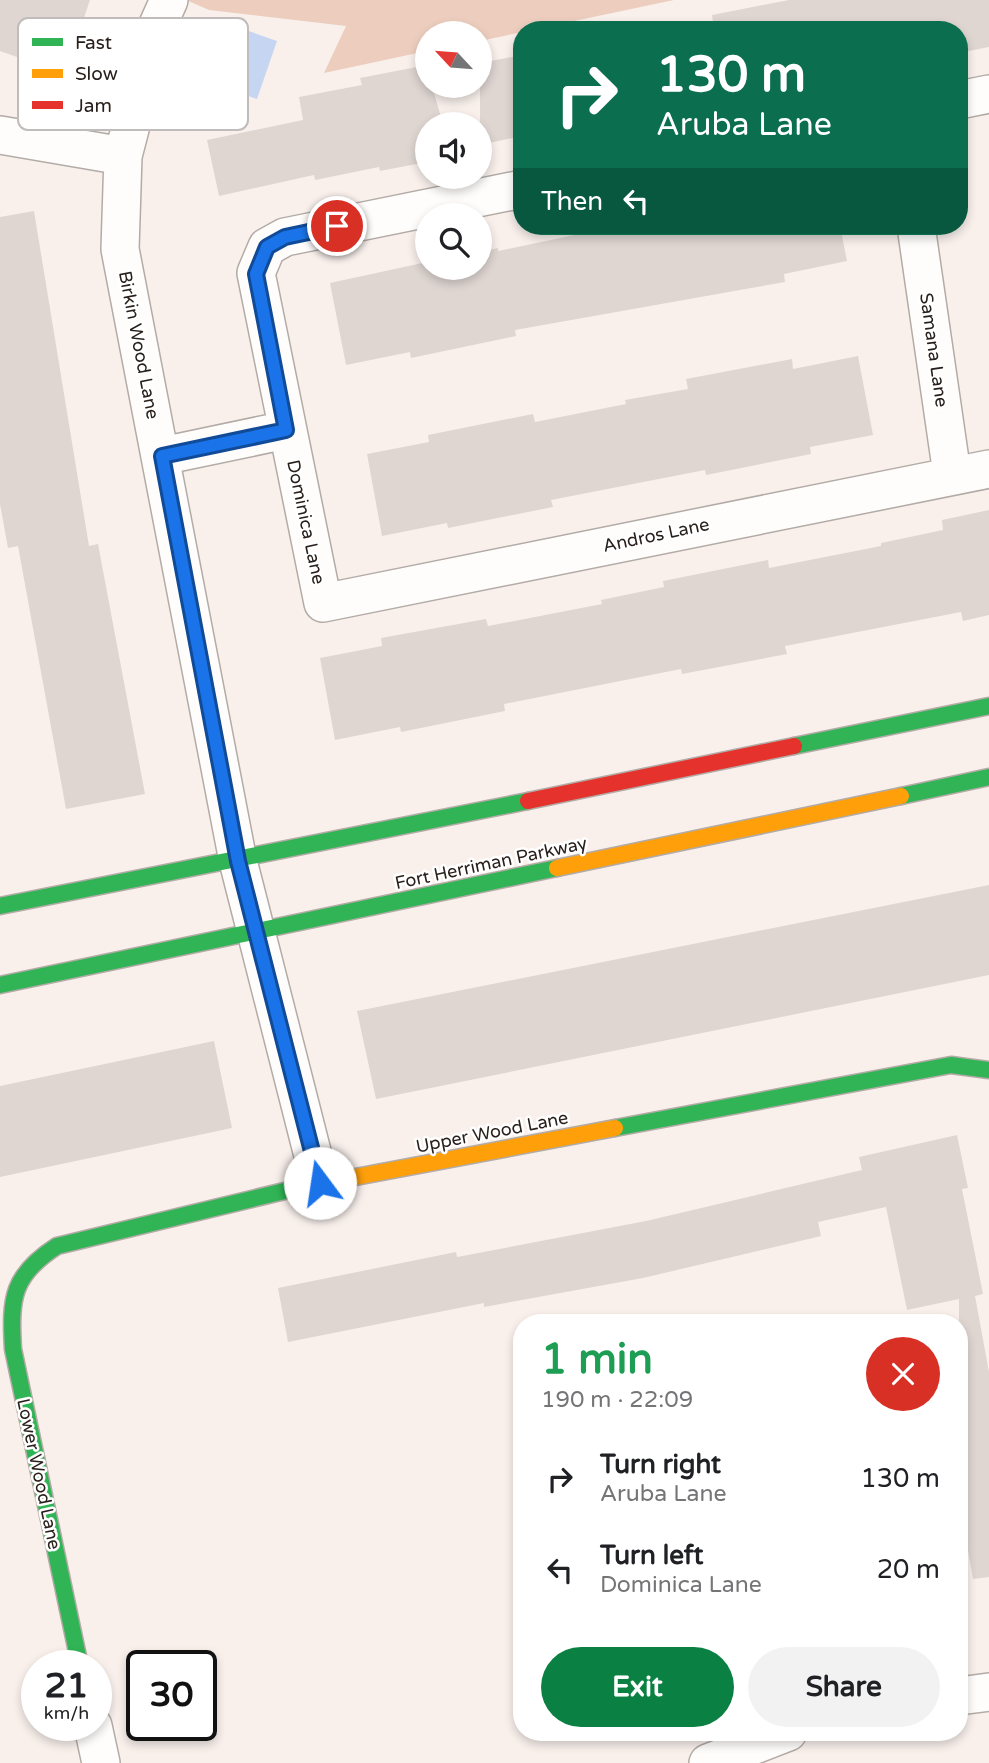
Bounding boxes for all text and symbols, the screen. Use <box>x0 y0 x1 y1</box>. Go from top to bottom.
legend <box>18 18 248 130</box>
north arrow <box>415 21 492 98</box>
map controls <box>415 21 492 280</box>
text: Fast <box>75 32 112 54</box>
text: 130 m <box>656 46 806 105</box>
icon: right <box>541 49 632 140</box>
text: Slow <box>75 63 118 85</box>
text: Jam <box>75 95 112 117</box>
text: Aruba Lane <box>656 106 832 144</box>
button: sound <box>415 112 492 189</box>
icon: left <box>617 182 655 220</box>
text: Then <box>541 186 603 217</box>
pin <box>307 196 367 256</box>
button: search <box>415 203 492 280</box>
icon: arrive <box>318 207 356 245</box>
street label: Birkin Wood Lane <box>114 269 164 421</box>
street label: Samana Lane <box>915 291 953 409</box>
street label: Dominica Lane <box>282 458 330 586</box>
street label: Andros Lane <box>601 513 711 557</box>
street label: Fort Herriman Parkway <box>393 832 589 894</box>
street label: Upper Wood Lane <box>414 1106 570 1158</box>
position arrow <box>283 1146 357 1220</box>
text: 1 min <box>541 1334 653 1385</box>
button: close <box>866 1337 940 1411</box>
text: 190 m · 22:09 <box>541 1386 693 1414</box>
street label: Lower Wood Lane <box>12 1396 66 1552</box>
text: Turn right <box>600 1449 721 1480</box>
icon: right <box>541 1460 579 1498</box>
text: 130 m <box>860 1463 940 1494</box>
text: Aruba Lane <box>600 1480 726 1508</box>
text: Turn left <box>600 1540 703 1571</box>
icon: left <box>541 1551 579 1589</box>
text: 20 m <box>877 1554 940 1585</box>
text: Dominica Lane <box>600 1571 762 1599</box>
button: Exit <box>541 1647 734 1727</box>
button: Share <box>748 1647 940 1727</box>
speed limit sign: 30 <box>126 1650 217 1741</box>
text: 21 <box>45 1665 88 1707</box>
text: km/h <box>44 1702 89 1724</box>

